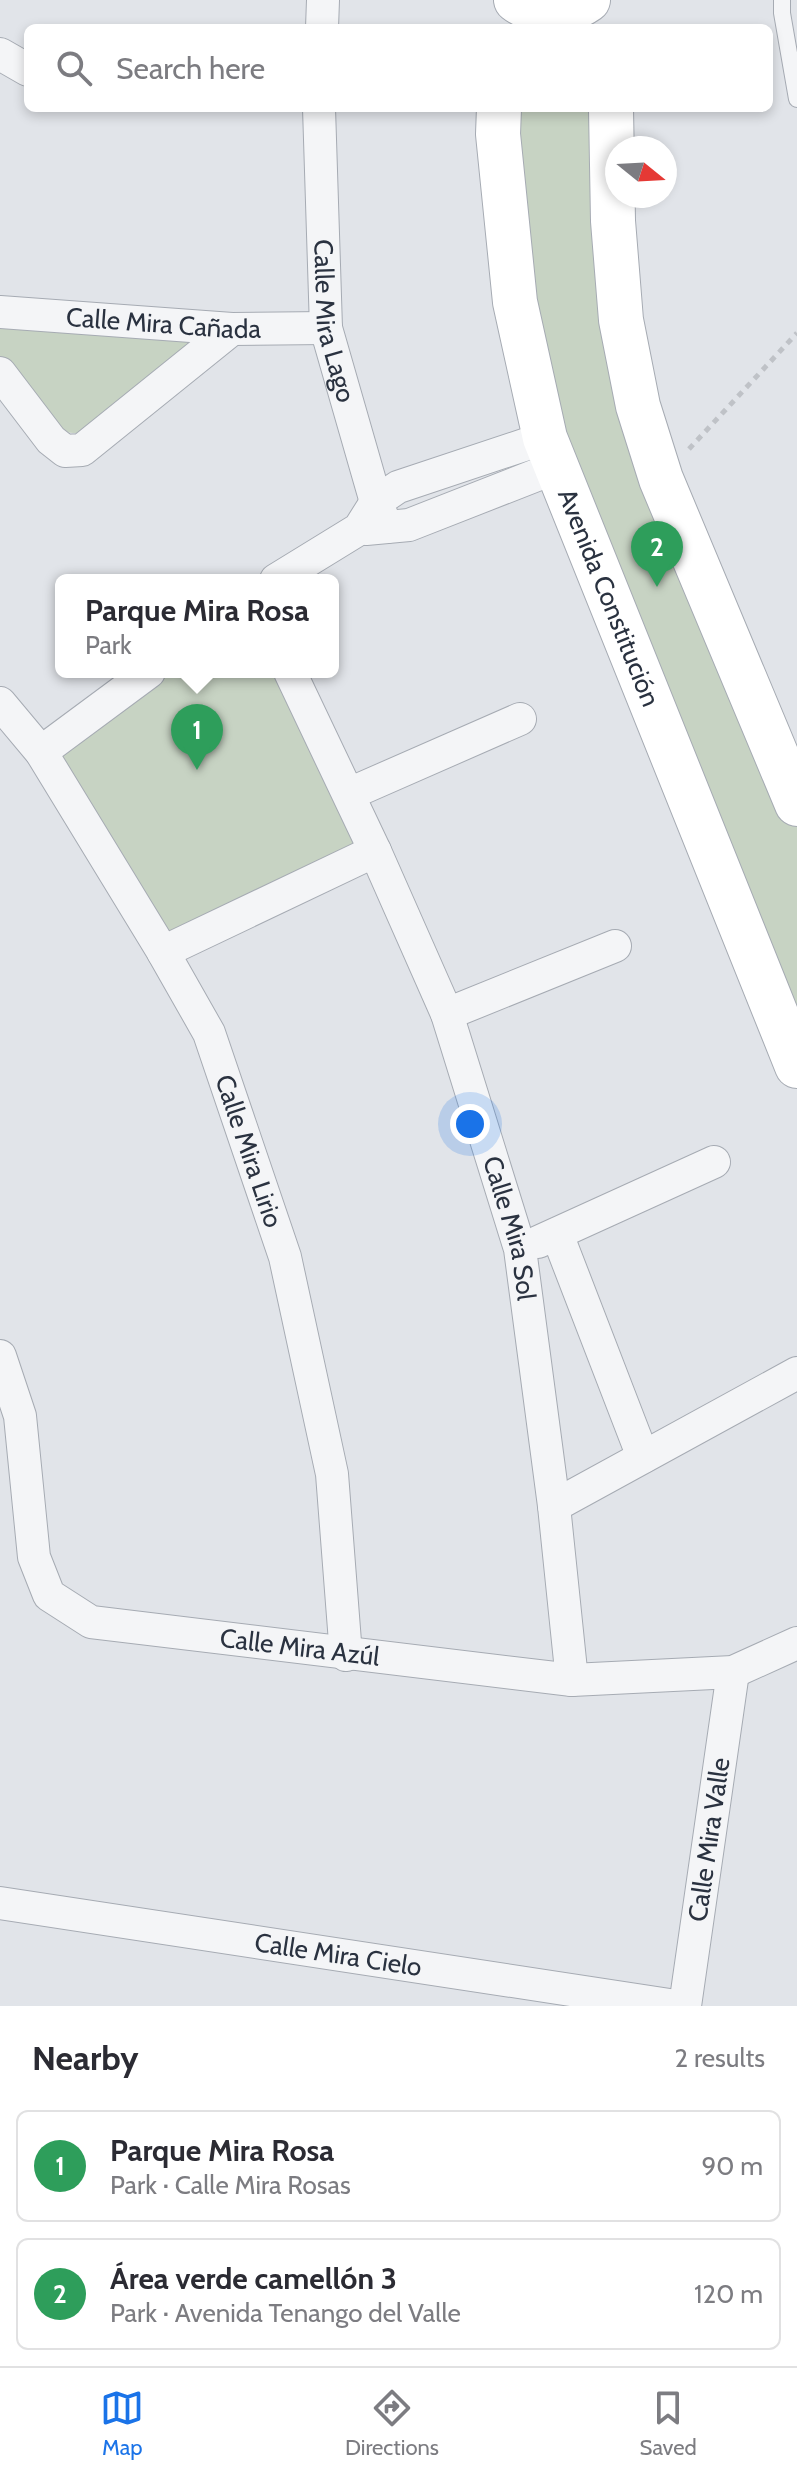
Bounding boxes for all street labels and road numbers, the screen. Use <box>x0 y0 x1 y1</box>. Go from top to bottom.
street label: Calle Mira Lago <box>307 239 363 406</box>
street label: Calle Mira Cañada <box>65 301 262 345</box>
street label: Avenida Constitución <box>551 484 667 711</box>
street label: Calle Mira Lirio <box>208 1071 290 1232</box>
street label: Calle Mira Sol <box>476 1152 543 1302</box>
street label: Calle Mira Azúl <box>218 1622 381 1673</box>
street label: Calle Mira Valle <box>681 1756 736 1924</box>
street label: Calle Mira Cielo <box>252 1926 424 1983</box>

